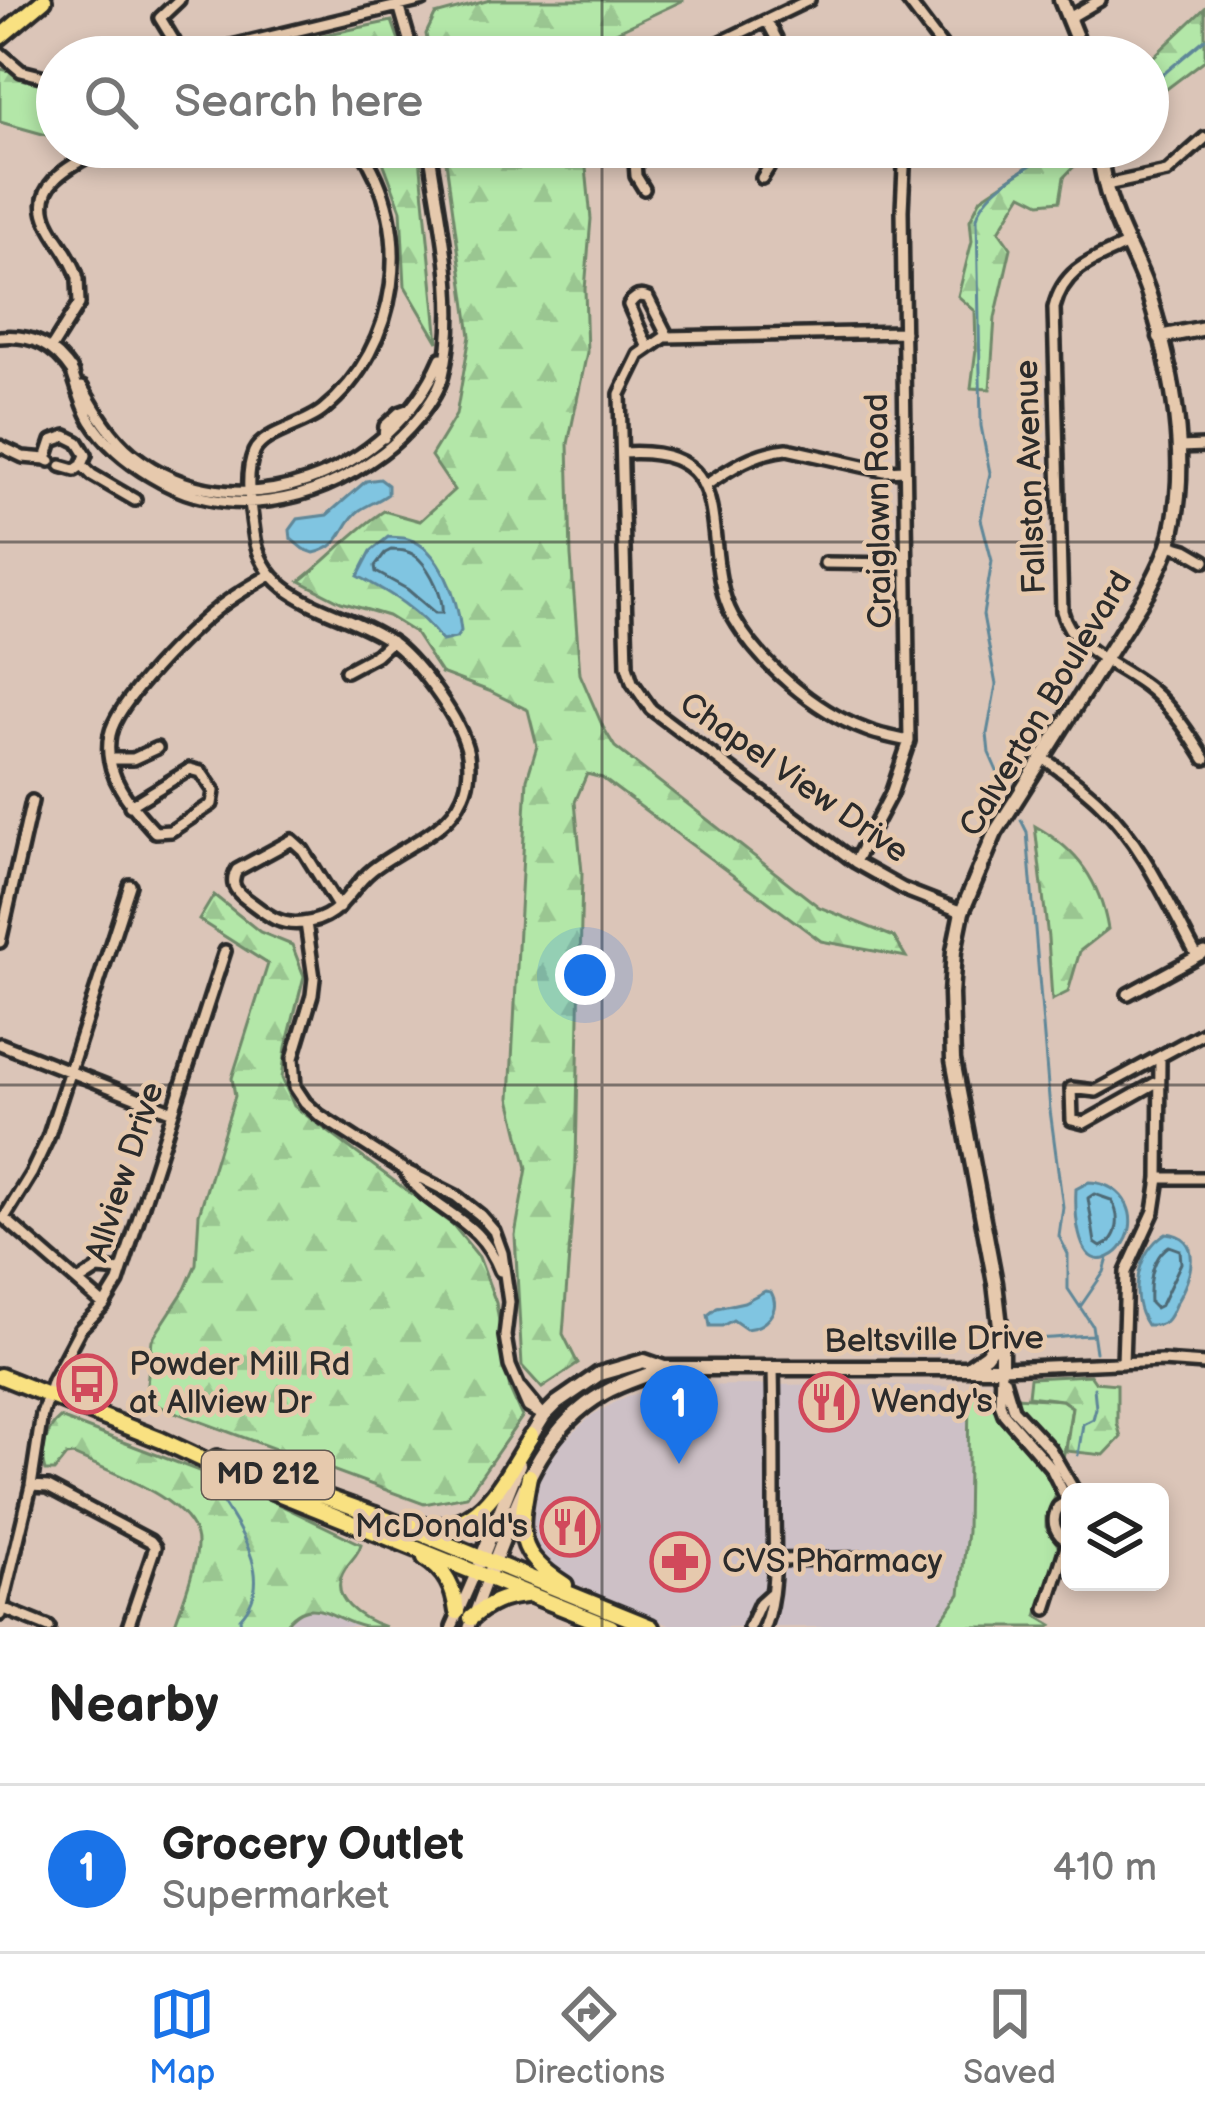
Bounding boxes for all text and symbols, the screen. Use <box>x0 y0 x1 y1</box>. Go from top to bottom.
search box <box>36 36 1169 168</box>
icon: search <box>78 69 144 135</box>
text: Search here <box>174 75 423 130</box>
street label: Fallston Avenue <box>1007 359 1055 595</box>
street label: Craiglawn Road <box>857 393 901 629</box>
street label: Calverton Boulevard <box>951 564 1141 844</box>
street label: Chapel View Drive <box>672 684 916 872</box>
your location <box>555 945 615 1005</box>
street label: Allview Drive <box>77 1077 173 1267</box>
street label: Beltsville Drive <box>824 1318 1044 1362</box>
place label: Powder Mill Rd at Allview Dr <box>129 1345 350 1423</box>
bus stop icon: Powder Mill Rd at Allview Dr <box>56 1353 118 1415</box>
pin: 1 <box>640 1365 718 1464</box>
restaurant icon: Wendy's <box>798 1371 860 1433</box>
place label: Wendy's <box>871 1382 993 1422</box>
road number: MD 212 <box>202 1451 334 1499</box>
map controls <box>1061 1483 1169 1591</box>
button: layers <box>1061 1483 1169 1591</box>
restaurant icon: McDonald's <box>539 1496 601 1558</box>
place label: McDonald's <box>355 1507 528 1547</box>
pharmacy icon: CVS Pharmacy <box>649 1531 711 1593</box>
place label: CVS Pharmacy <box>722 1542 943 1582</box>
text: Nearby <box>48 1675 219 1736</box>
text: Grocery Outlet <box>162 1818 464 1873</box>
text: 1 <box>79 1845 95 1892</box>
text: 410 m <box>1052 1845 1157 1892</box>
text: Supermarket <box>162 1873 389 1920</box>
tab: Map <box>149 1981 215 2093</box>
tab: Directions <box>514 1981 665 2093</box>
tab: Saved <box>963 1981 1056 2093</box>

